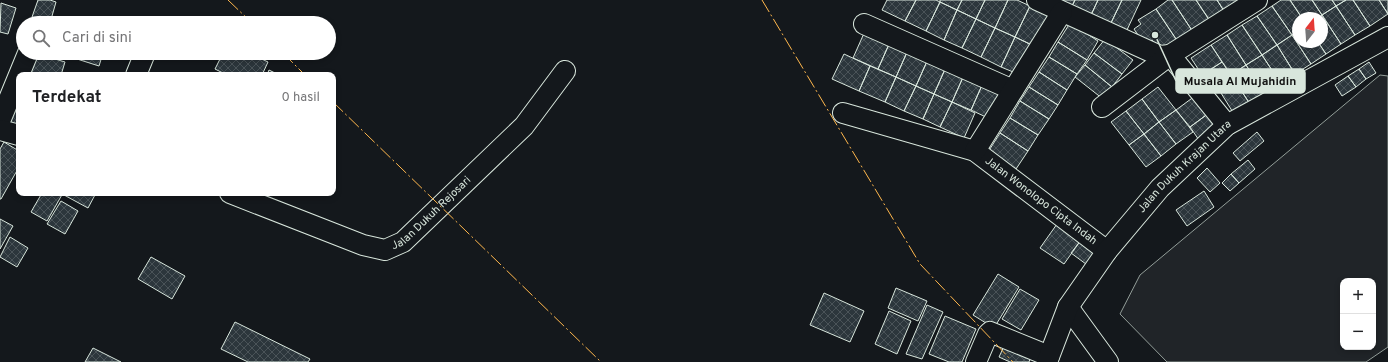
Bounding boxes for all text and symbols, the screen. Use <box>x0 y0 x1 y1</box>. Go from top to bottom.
north arrow <box>1292 12 1328 48</box>
search box <box>16 16 336 60</box>
icon: search <box>30 27 52 49</box>
text: Cari di sini <box>62 29 132 48</box>
callout: Musala Al Mujahidin <box>1176 69 1305 93</box>
text: Musala Al Mujahidin <box>1184 74 1296 90</box>
text: Terdekat <box>32 87 101 109</box>
text: 0 hasil <box>282 90 320 106</box>
street label: Jalan Dukuh Krajan Utara <box>1135 117 1234 216</box>
street label: Jalan Wonolopo Cipta Indah <box>982 154 1100 248</box>
street label: Jalan Dukuh Rejosari <box>389 173 474 253</box>
map controls <box>1340 278 1376 350</box>
button: + <box>1340 278 1376 314</box>
button: − <box>1340 314 1376 350</box>

